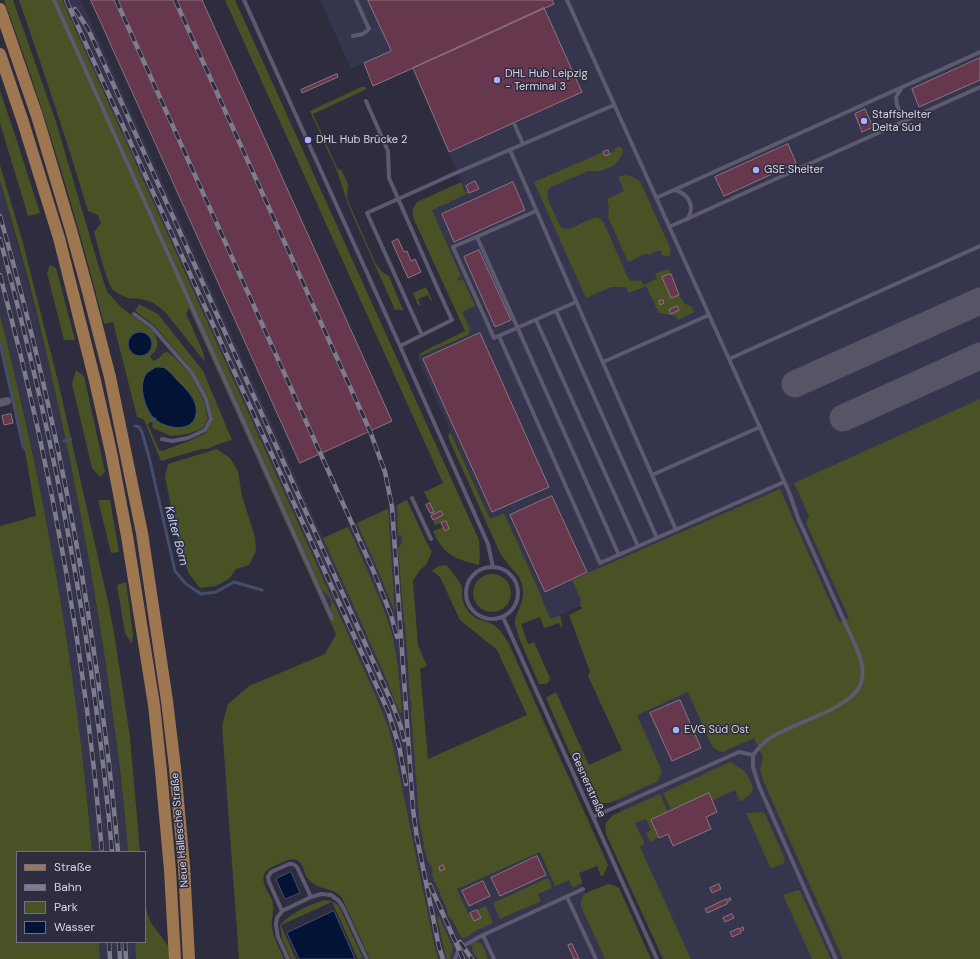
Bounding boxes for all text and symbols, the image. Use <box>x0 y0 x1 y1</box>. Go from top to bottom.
place label: DHL Hub Leipzig - Terminal 3 <box>505 67 588 93</box>
marker: DHL Hub Leipzig - Terminal 3 <box>492 75 502 85</box>
place label: Staffshelter Delta Süd <box>872 108 931 134</box>
marker: Staffshelter Delta Süd <box>859 116 869 126</box>
place label: DHL Hub Brücke 2 <box>316 133 407 147</box>
marker: DHL Hub Brücke 2 <box>303 135 313 145</box>
place label: GSE Shelter <box>764 163 824 177</box>
marker: GSE Shelter <box>751 165 761 175</box>
water label: Kalter Born <box>161 505 191 567</box>
place label: EVG Süd Ost <box>684 723 749 737</box>
marker: EVG Süd Ost <box>671 725 681 735</box>
street label: Gesnerstraße <box>568 750 608 820</box>
street label: Neue Hallesche Straße <box>168 772 192 888</box>
legend <box>16 851 146 943</box>
text: Straße <box>54 859 91 875</box>
text: Bahn <box>54 879 82 895</box>
text: Park <box>54 899 78 915</box>
text: Wasser <box>54 919 95 935</box>

